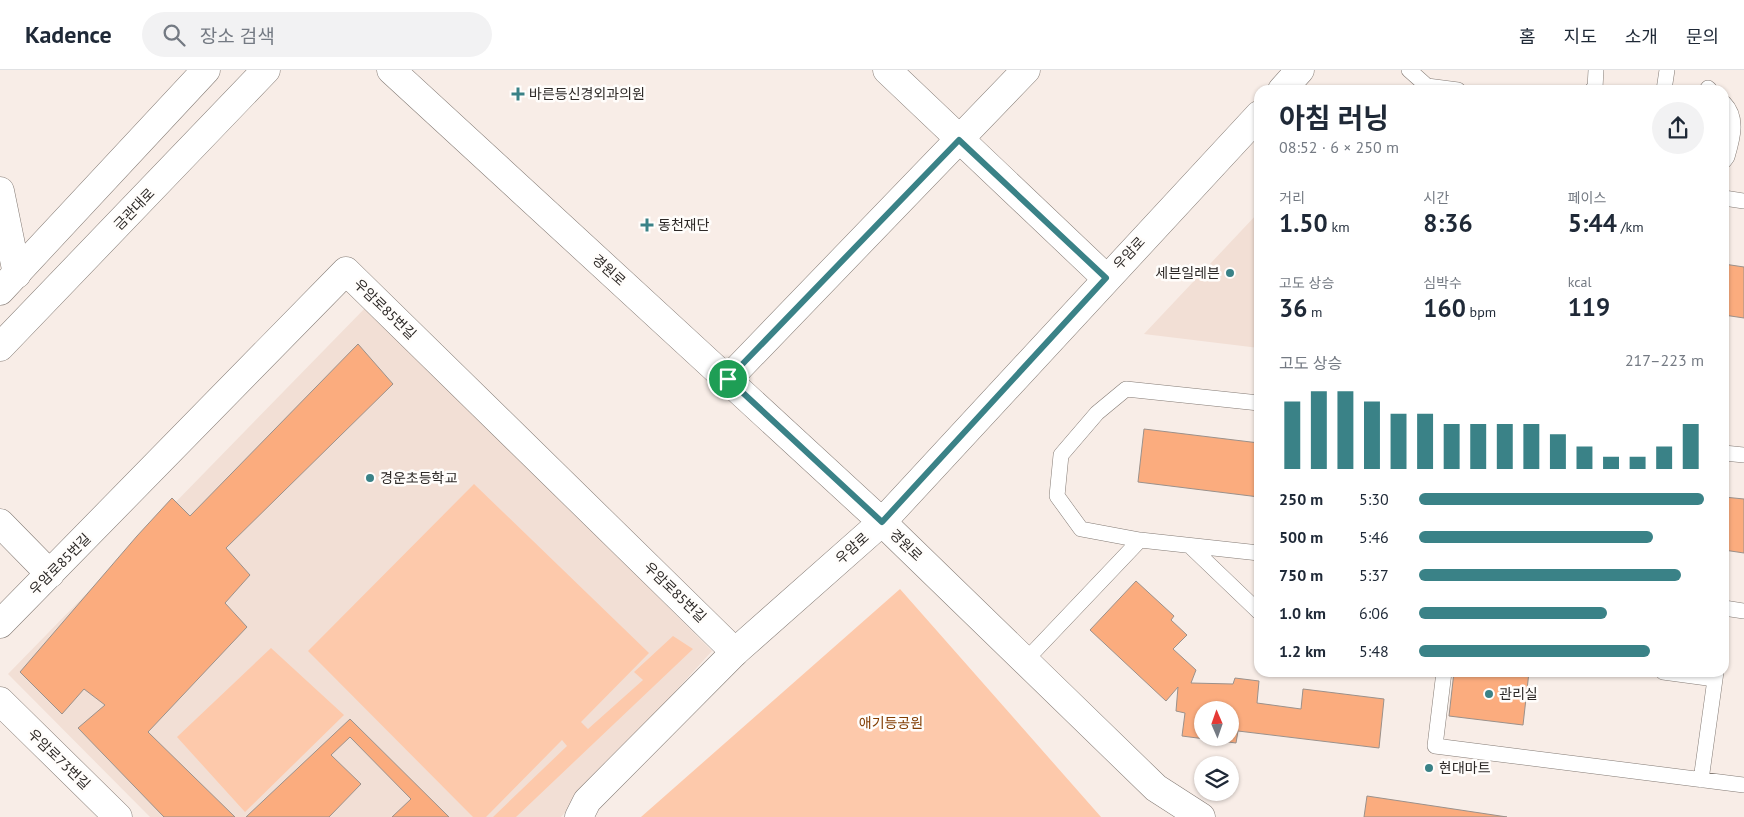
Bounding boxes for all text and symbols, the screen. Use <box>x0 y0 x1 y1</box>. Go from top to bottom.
search box <box>142 12 492 57</box>
text: Kadence <box>25 19 112 50</box>
icon: search <box>160 21 188 49</box>
text: 장소 검색 <box>200 24 275 48</box>
text: 홈 <box>1519 25 1536 48</box>
text: 지도 <box>1564 25 1597 48</box>
text: 소개 <box>1625 25 1658 48</box>
text: 문의 <box>1686 25 1719 48</box>
place label: 바른등신경외과의원 <box>529 85 645 103</box>
marker: 바른등신경외과의원 <box>511 87 525 101</box>
text: 아침 러닝 <box>1279 99 1389 136</box>
button: share <box>1652 102 1704 154</box>
text: 08:52 · 6 × 250 m <box>1279 137 1399 157</box>
street label: 금관대로 <box>110 184 158 234</box>
text: 거리 <box>1279 189 1305 207</box>
text: 시간 <box>1423 189 1449 207</box>
text: 페이스 <box>1568 189 1606 207</box>
text: 1.50 <box>1279 207 1328 239</box>
text: 8:36 <box>1423 207 1473 239</box>
text: 5:44 <box>1568 207 1617 239</box>
place label: 동천재단 <box>658 216 710 234</box>
marker: 동천재단 <box>640 218 654 232</box>
text: km <box>1328 218 1350 236</box>
text: /km <box>1617 218 1644 236</box>
street label: 우암로 <box>1109 233 1149 273</box>
street label: 경원로 <box>589 250 629 290</box>
place label: 세븐일레븐 <box>1156 264 1220 282</box>
marker: 세븐일레븐 <box>1224 267 1236 279</box>
text: kcal <box>1568 273 1592 291</box>
text: 고도 상승 <box>1279 274 1334 292</box>
text: 심박수 <box>1423 274 1462 292</box>
street label: 우암로85번길 <box>350 275 420 343</box>
text: 119 <box>1568 291 1610 323</box>
text: 36 <box>1279 292 1307 324</box>
text: 160 <box>1423 292 1466 324</box>
text: m <box>1307 303 1322 321</box>
text: bpm <box>1466 303 1496 321</box>
text: 217–223 m <box>1625 350 1704 370</box>
text: 고도 상승 <box>1279 353 1342 373</box>
pin <box>707 358 749 400</box>
icon: arrive <box>714 365 742 393</box>
place label: 경운초등학교 <box>380 469 457 487</box>
marker: 경운초등학교 <box>364 472 376 484</box>
text: 250 m <box>1279 489 1323 509</box>
text: 5:30 <box>1359 489 1389 509</box>
street label: 경원로 <box>886 525 926 565</box>
text: 500 m <box>1279 527 1323 547</box>
text: 5:46 <box>1359 527 1389 547</box>
street label: 우암로 <box>832 528 872 568</box>
street label: 우암로85번길 <box>25 529 95 599</box>
street label: 우암로85번길 <box>640 558 710 626</box>
text: 750 m <box>1279 565 1323 585</box>
text: 5:37 <box>1359 565 1389 585</box>
text: 1.0 km <box>1279 603 1326 623</box>
text: 6:06 <box>1359 603 1389 623</box>
text: 1.2 km <box>1279 641 1326 661</box>
text: 5:48 <box>1359 641 1389 661</box>
place label: 관리실 <box>1499 685 1538 703</box>
marker: 관리실 <box>1483 688 1495 700</box>
north arrow <box>1194 701 1239 746</box>
map controls <box>1194 701 1239 801</box>
park label: 애기등공원 <box>859 714 923 732</box>
street label: 우암로73번길 <box>24 725 94 793</box>
button: layers <box>1194 756 1239 801</box>
place label: 현대마트 <box>1439 759 1491 777</box>
marker: 현대마트 <box>1423 762 1435 774</box>

